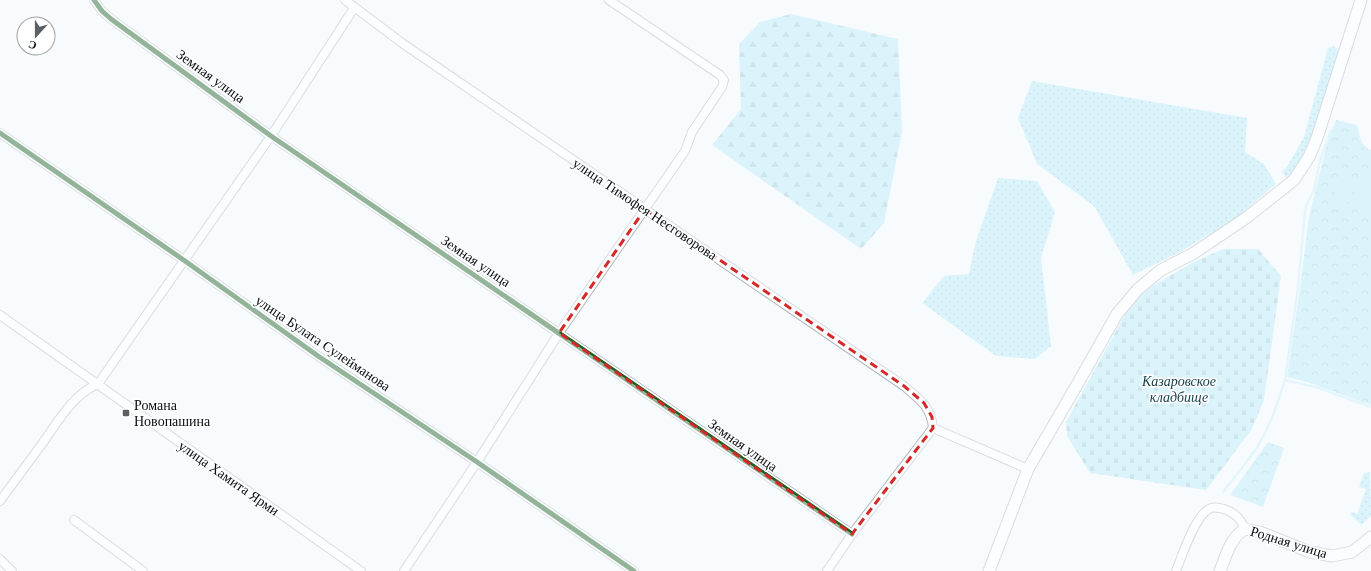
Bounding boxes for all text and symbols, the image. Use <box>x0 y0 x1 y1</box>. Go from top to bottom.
north arrow <box>16 16 56 56</box>
text: С <box>27 38 38 52</box>
street label: Земная улица <box>174 47 248 107</box>
street label: улица Тимофея Несговорова <box>570 156 720 264</box>
street label: Земная улица <box>438 233 514 291</box>
street label: улица Булата Сулейманова <box>253 293 394 395</box>
park label: Казаровское кладбище <box>1141 374 1216 405</box>
place label: Романа Новопашина <box>134 398 211 429</box>
marker: Романа Новопашина <box>121 408 131 418</box>
street label: Земная улица <box>706 416 781 475</box>
street label: улица Хамита Ярми <box>176 438 282 519</box>
street label: Родная улица <box>1249 524 1330 561</box>

